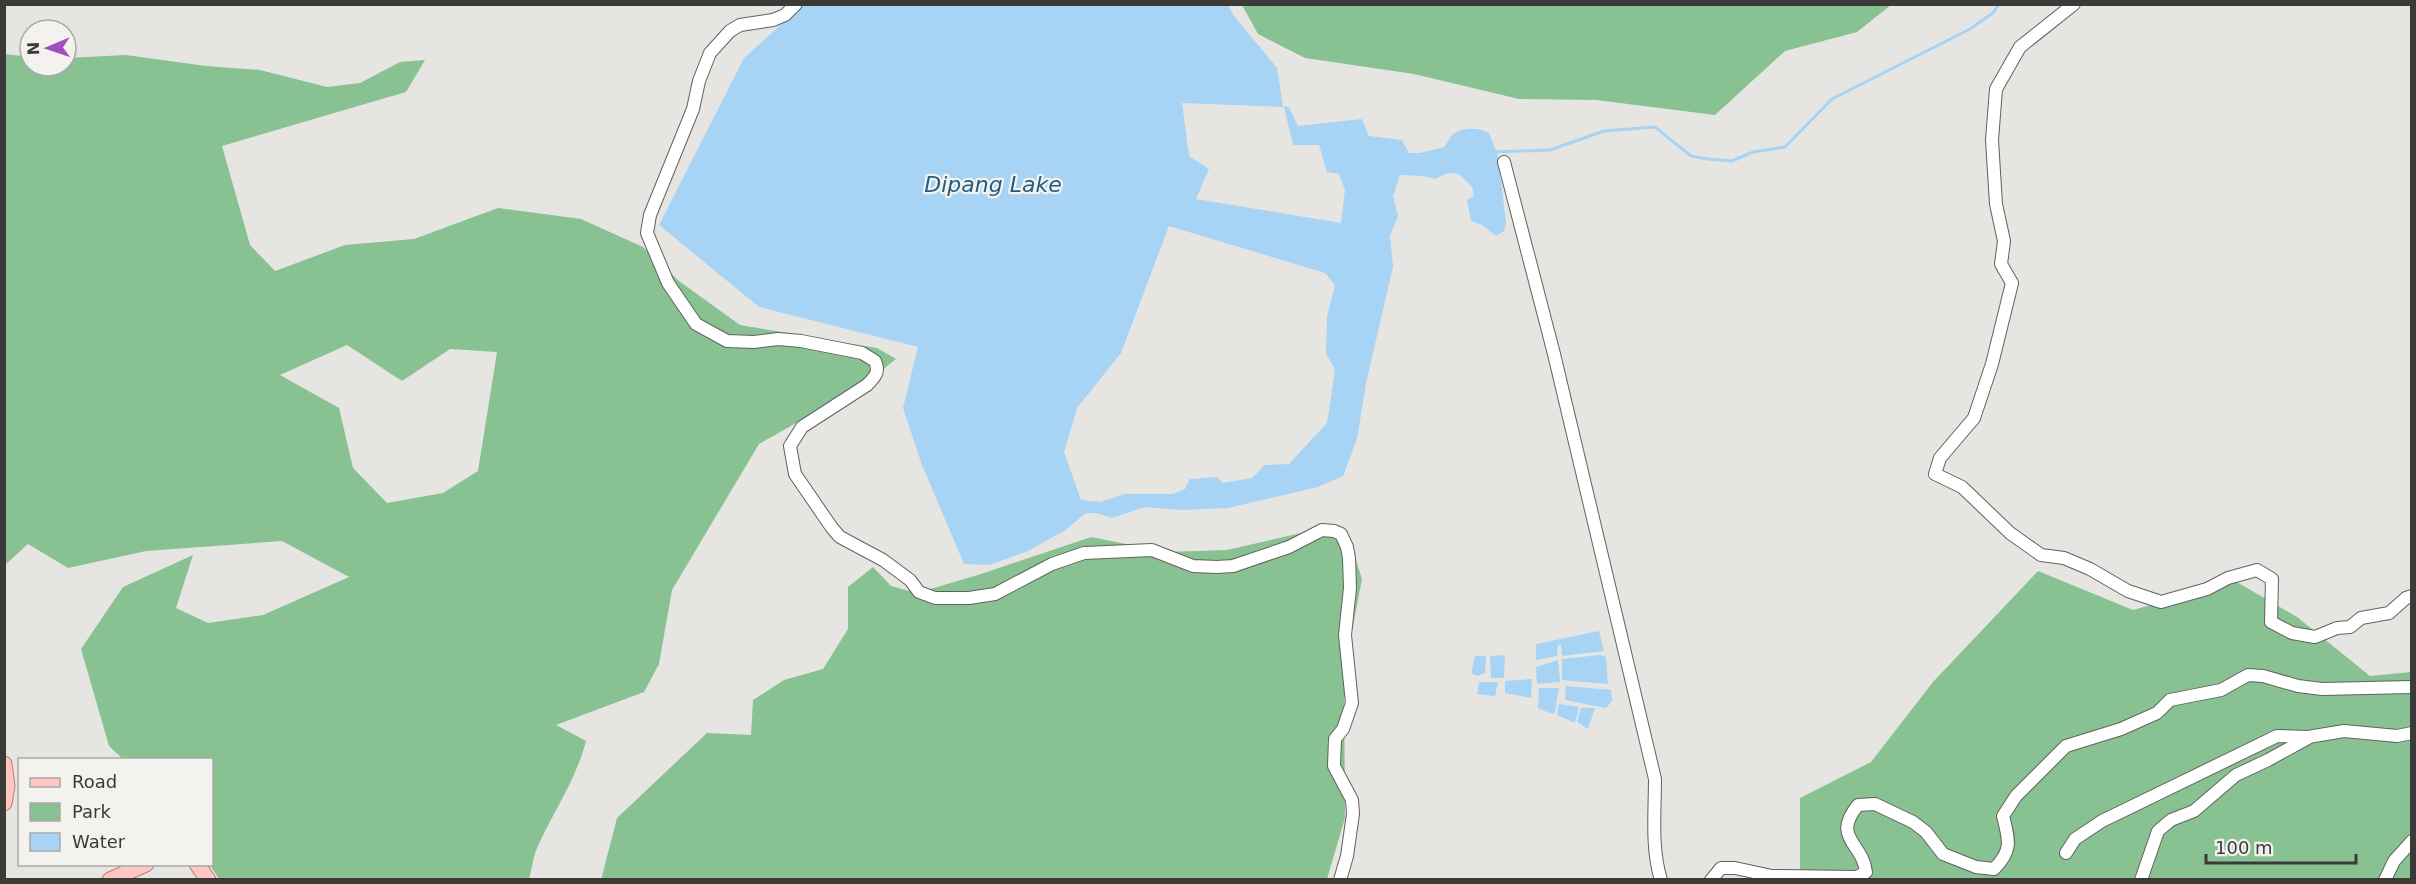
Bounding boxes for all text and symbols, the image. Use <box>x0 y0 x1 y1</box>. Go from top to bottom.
north arrow <box>18 18 78 78</box>
text: N <box>24 41 43 56</box>
water label: Dipang Lake <box>924 172 1062 197</box>
legend <box>18 758 213 866</box>
text: Road <box>72 771 117 792</box>
text: Park <box>72 801 111 822</box>
scale bar <box>2206 827 2356 865</box>
text: Water <box>72 831 126 852</box>
text: 100 m <box>2215 837 2273 858</box>

